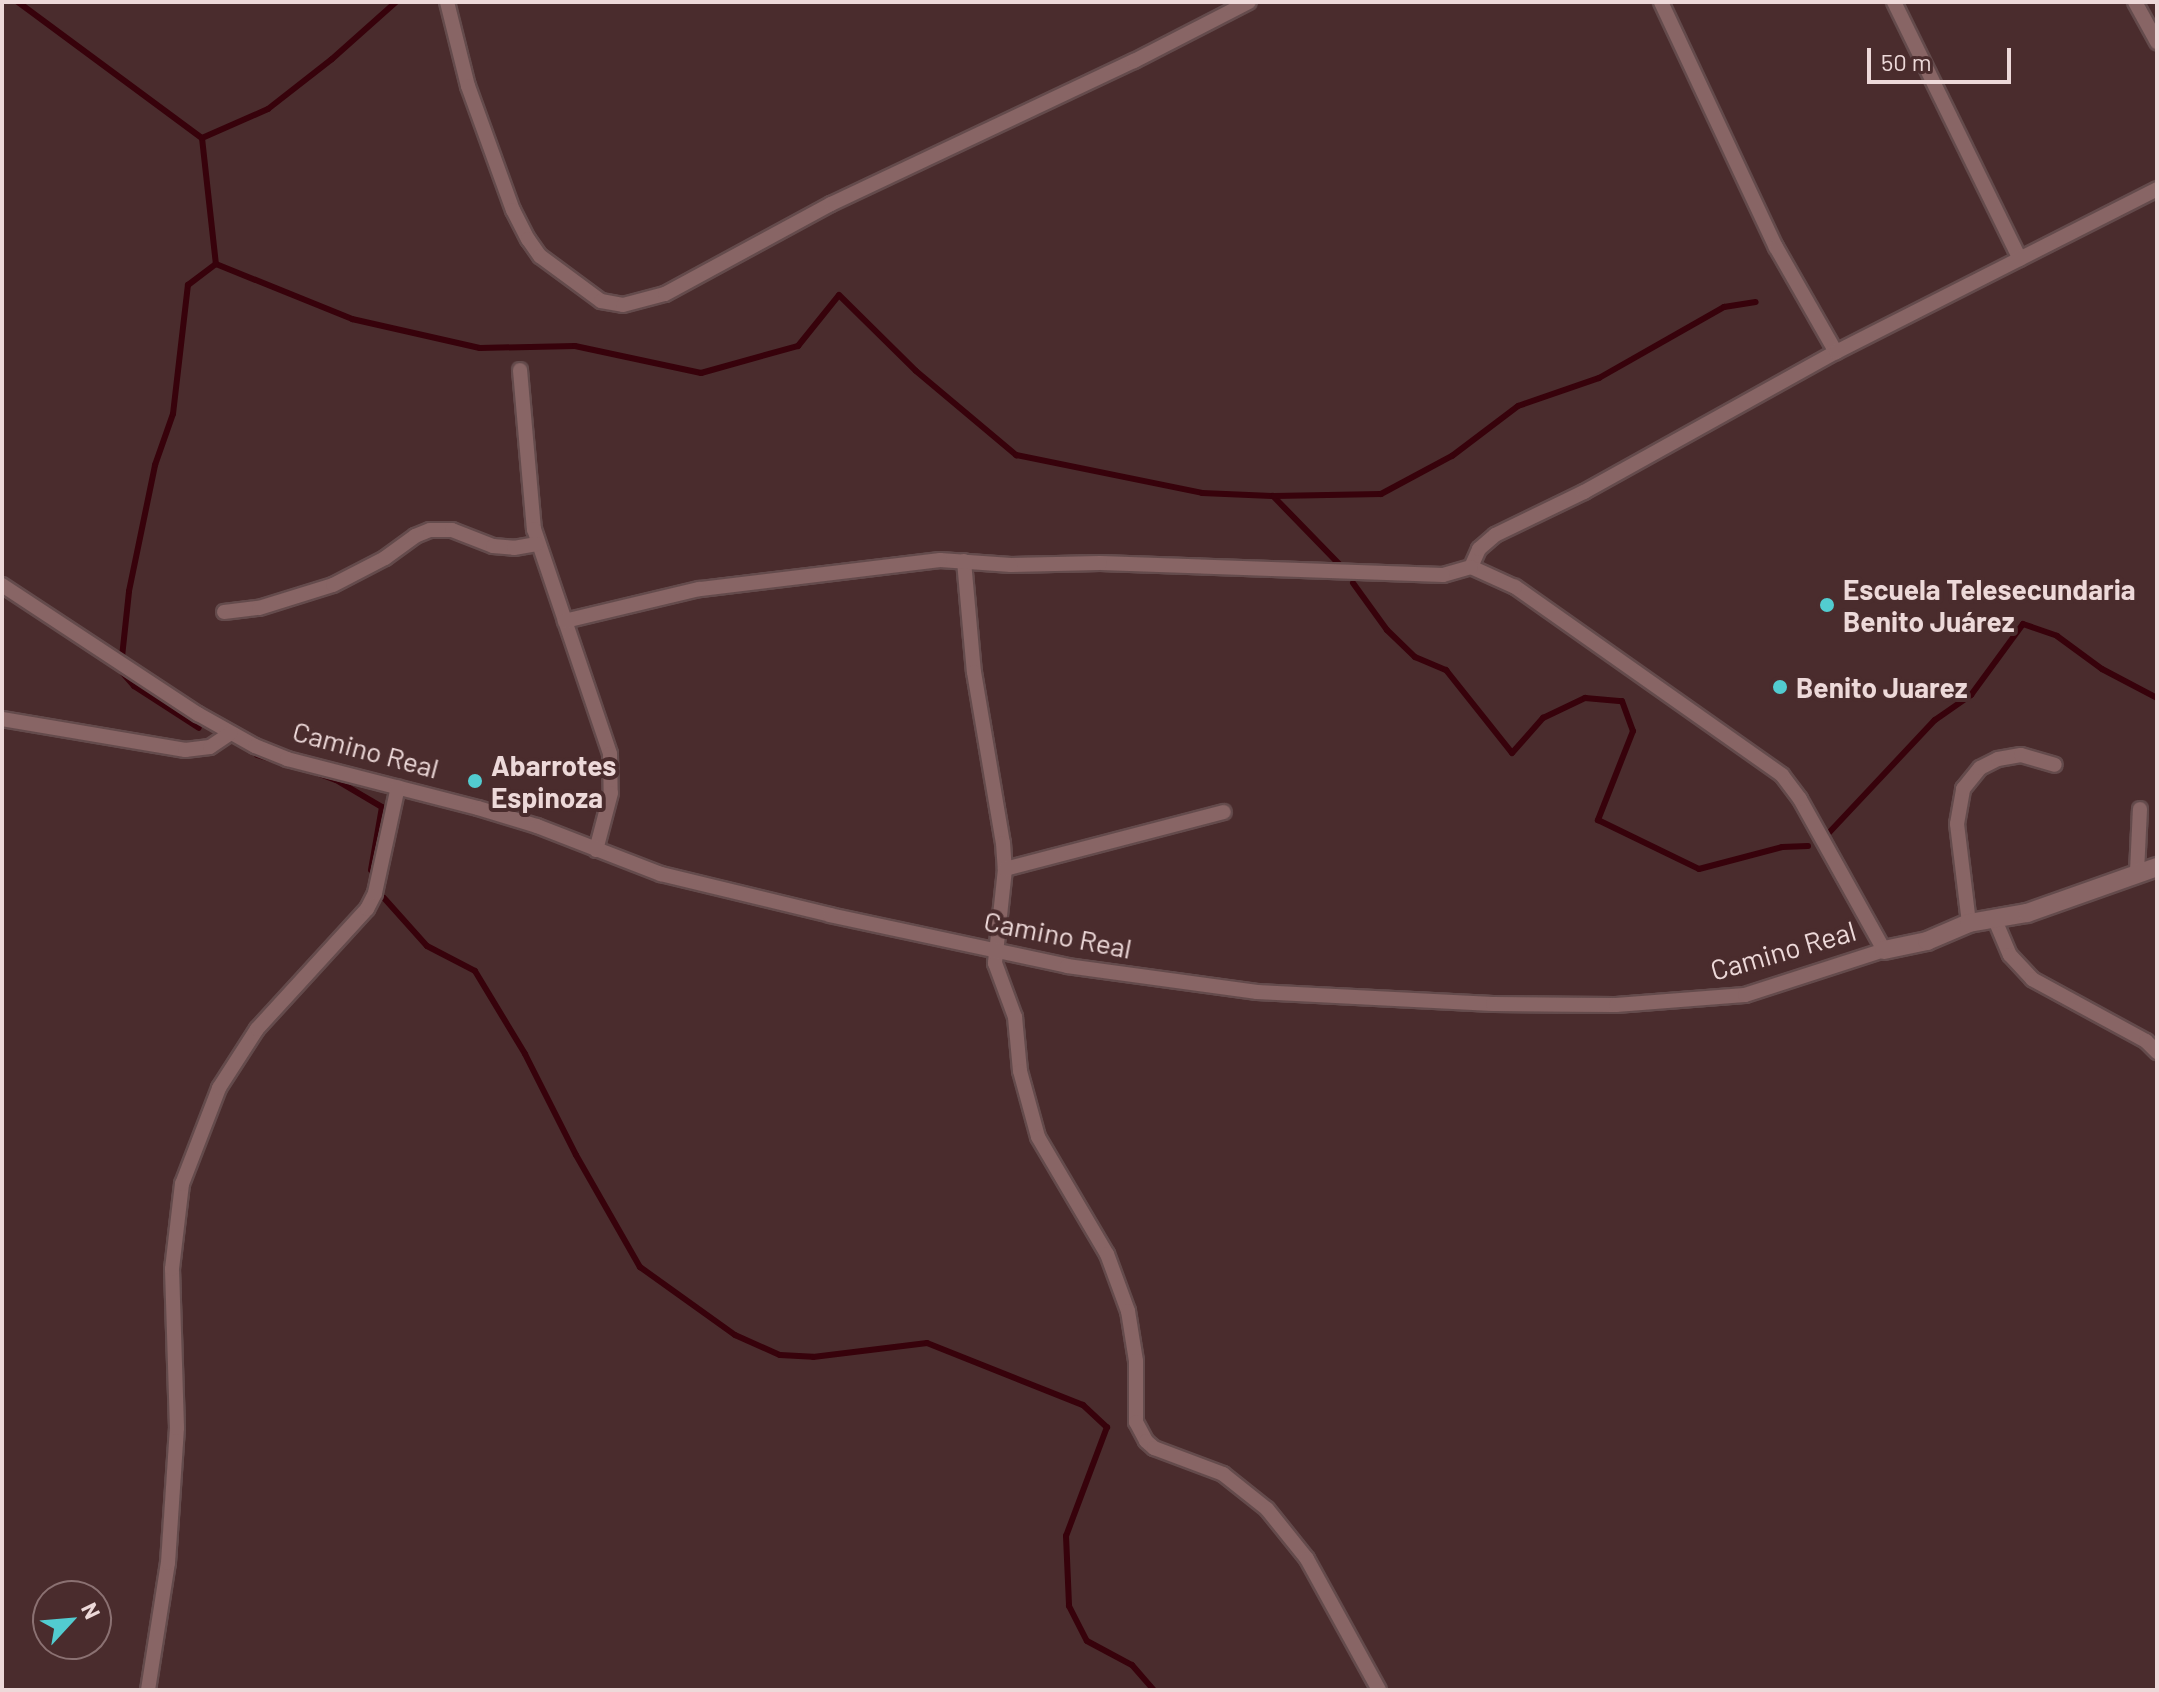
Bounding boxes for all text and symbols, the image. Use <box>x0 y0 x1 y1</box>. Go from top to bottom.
scale bar <box>1871 32 2015 82</box>
text: 50 m <box>1881 47 1932 76</box>
place label: Escuela Telesecundaria Benito Juárez <box>1843 572 2136 638</box>
marker: Escuela Telesecundaria Benito Juárez <box>1818 596 1836 614</box>
place label: Benito Juarez <box>1796 670 1968 704</box>
marker: Benito Juarez <box>1771 678 1789 696</box>
street label: Camino Real <box>289 713 443 785</box>
place label: Abarrotes Espinoza <box>491 748 616 814</box>
marker: Abarrotes Espinoza <box>466 772 484 790</box>
street label: Camino Real <box>981 903 1135 965</box>
street label: Camino Real <box>1706 913 1860 987</box>
north arrow <box>32 1580 112 1660</box>
text: N <box>77 1598 107 1623</box>

